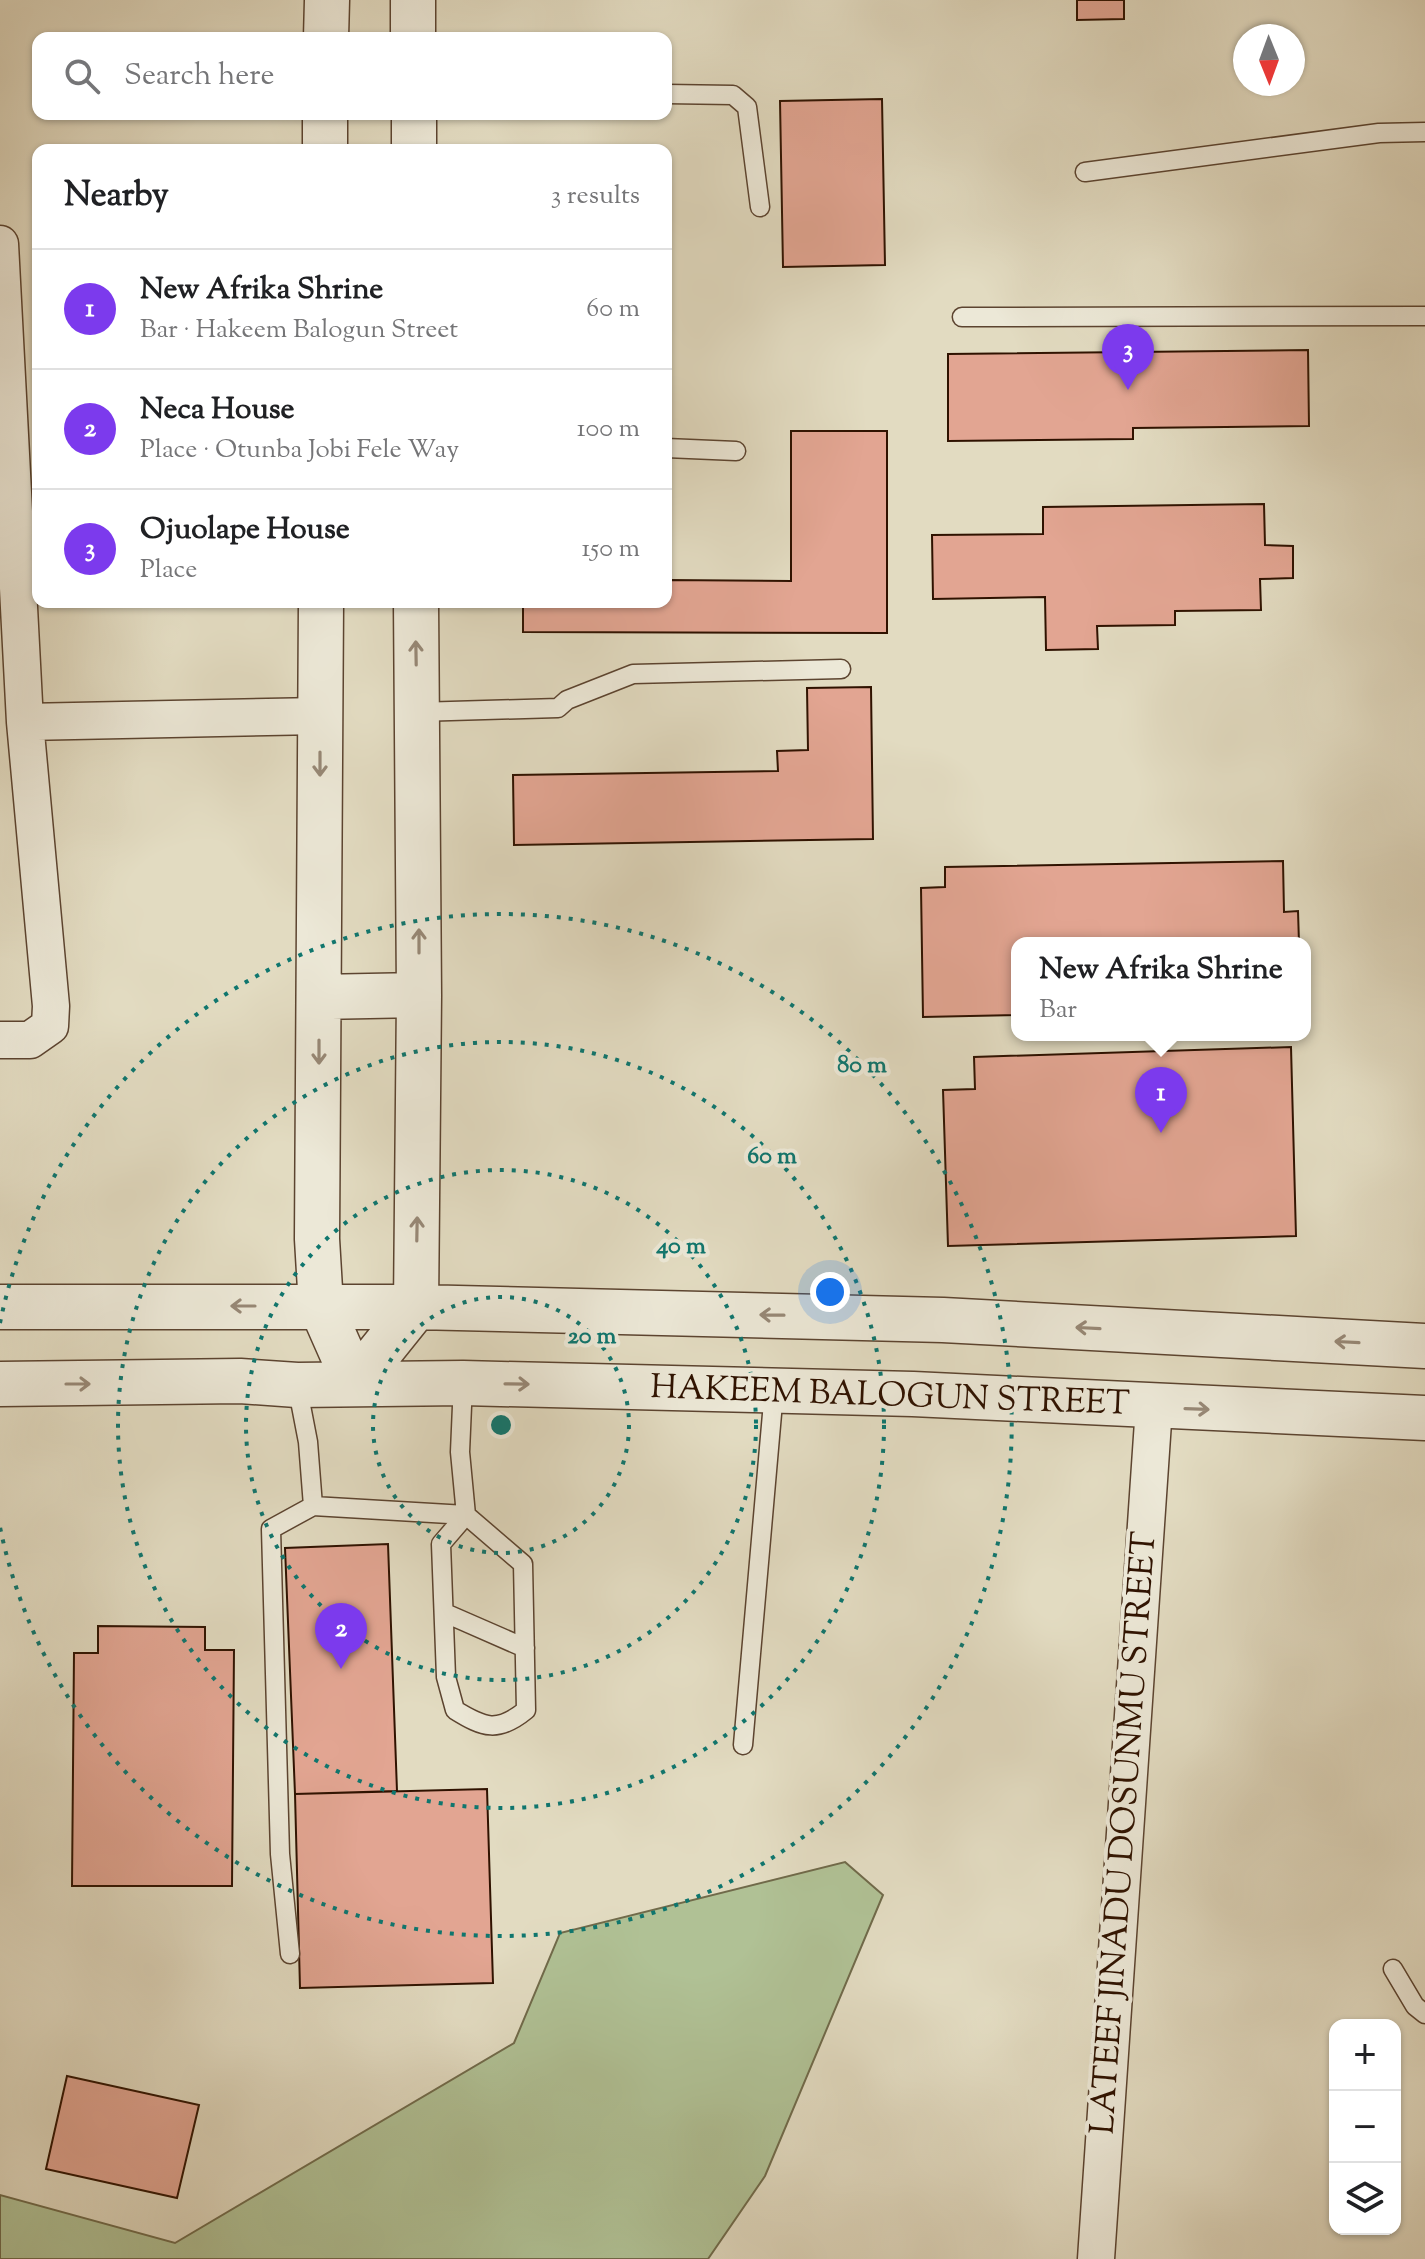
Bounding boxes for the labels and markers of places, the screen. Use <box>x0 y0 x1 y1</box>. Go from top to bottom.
pin: 3 <box>1102 324 1154 390</box>
pin: 1 <box>1135 1067 1187 1133</box>
centre of rings <box>487 1411 515 1439</box>
pin: 2 <box>315 1603 367 1669</box>

